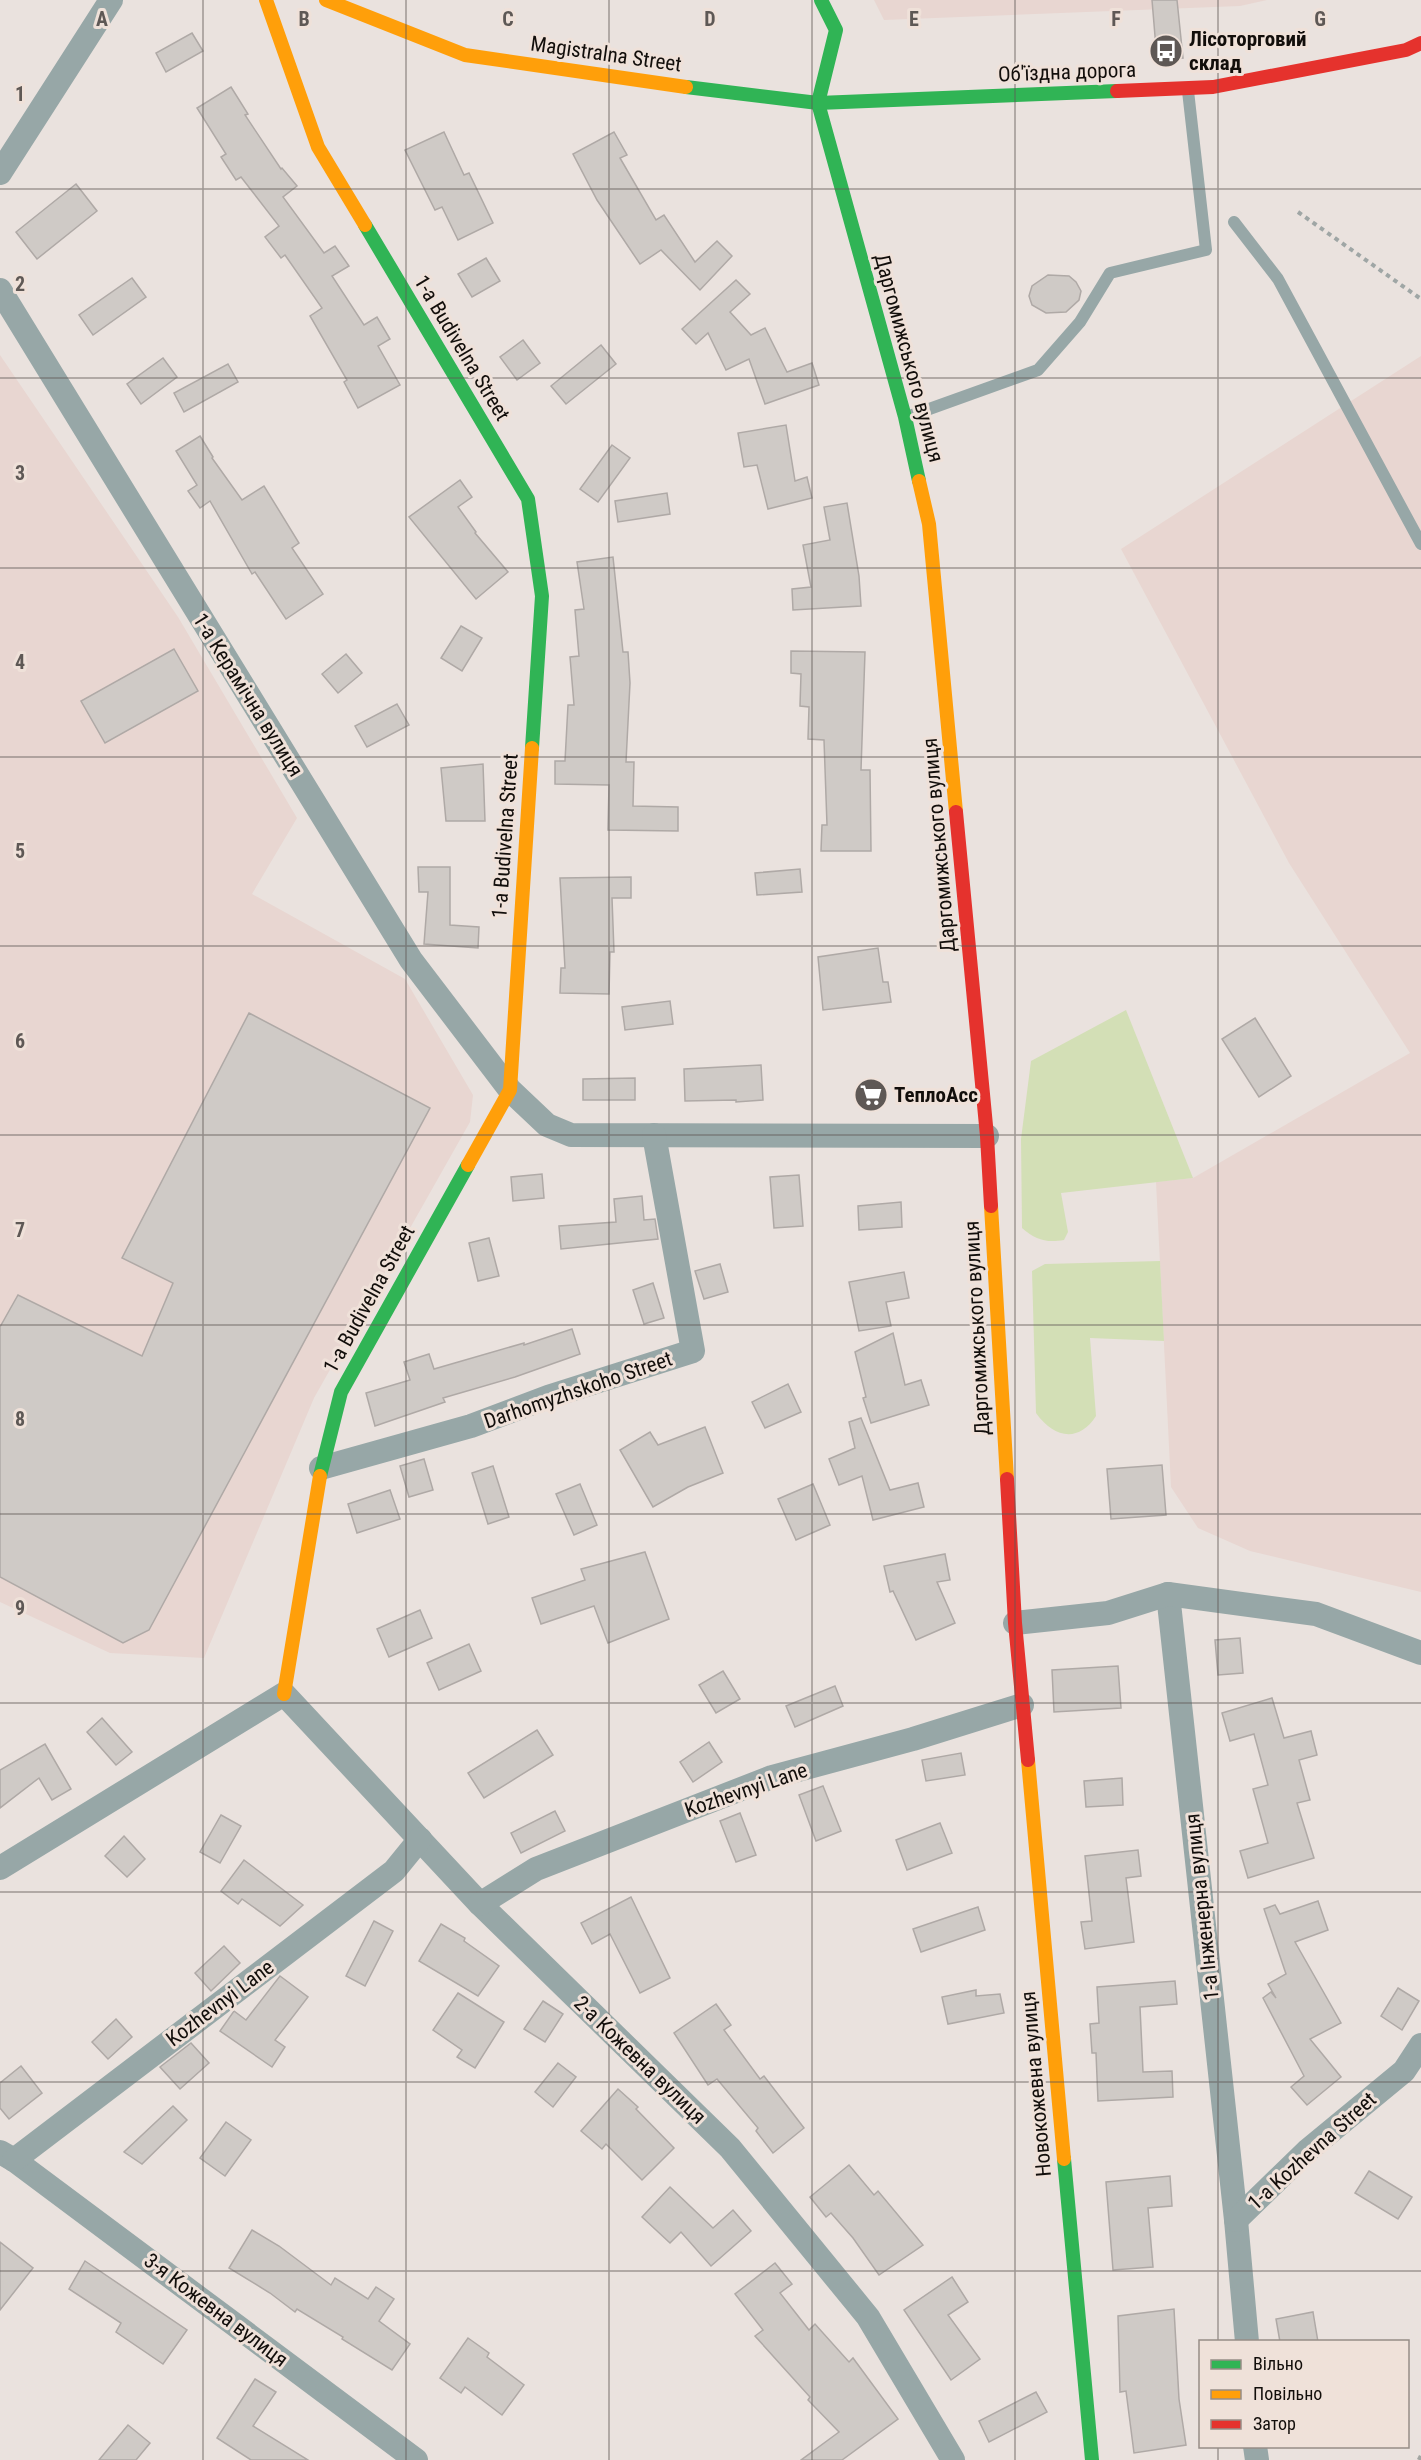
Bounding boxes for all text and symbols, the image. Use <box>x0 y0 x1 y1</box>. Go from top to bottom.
text: A <box>96 7 108 31</box>
text: B <box>298 7 310 31</box>
text: C <box>502 7 514 31</box>
text: D <box>704 7 716 31</box>
text: E <box>909 7 919 31</box>
text: F <box>1111 7 1121 31</box>
text: G <box>1314 7 1326 31</box>
place label: Лісоторговий склад <box>1189 27 1307 75</box>
street label: Magistralna Street <box>529 32 683 76</box>
bus stop icon: Лісоторговий склад <box>1148 33 1184 69</box>
street label: Об'їздна дорога <box>998 58 1136 86</box>
text: 1 <box>15 82 25 106</box>
street label: Даргомижського вулиця <box>870 251 948 465</box>
street label: 1-a Budivelna Street <box>409 271 515 425</box>
text: 2 <box>15 272 25 296</box>
text: 3 <box>15 461 25 485</box>
street label: 1-а Керамічна вулиця <box>188 609 308 781</box>
text: 4 <box>15 650 25 674</box>
street label: Даргомижського вулиця <box>918 737 960 953</box>
street label: 1-a Budivelna Street <box>487 753 523 919</box>
text: 5 <box>15 839 25 863</box>
text: 6 <box>15 1029 25 1053</box>
supermarket icon: ТеплоАсс <box>853 1077 889 1113</box>
place label: ТеплоАсс <box>894 1083 978 1107</box>
text: 7 <box>15 1218 25 1242</box>
street label: Даргомижського вулиця <box>959 1220 995 1436</box>
street label: 1-a Budivelna Street <box>318 1221 420 1377</box>
street label: Darhomyzhskoho Street <box>481 1347 675 1433</box>
text: 8 <box>15 1407 25 1431</box>
text: 9 <box>15 1596 25 1620</box>
street label: Kozhevnyi Lane <box>681 1758 811 1822</box>
street label: 1-а Інженерна вулиця <box>1180 1812 1224 2002</box>
street label: Kozhevnyi Lane <box>162 1955 279 2051</box>
street label: Новокожевна вулиця <box>1016 1990 1056 2178</box>
street label: 2-а Кожевна вулиця <box>569 1991 711 2129</box>
street label: 1-a Kozhevna Street <box>1243 2087 1381 2215</box>
street label: 3-я Кожевна вулиця <box>139 2248 293 2372</box>
legend <box>1199 2340 1409 2448</box>
text: Вільно <box>1253 2353 1303 2374</box>
text: Повільно <box>1253 2383 1322 2404</box>
text: Затор <box>1253 2413 1296 2434</box>

